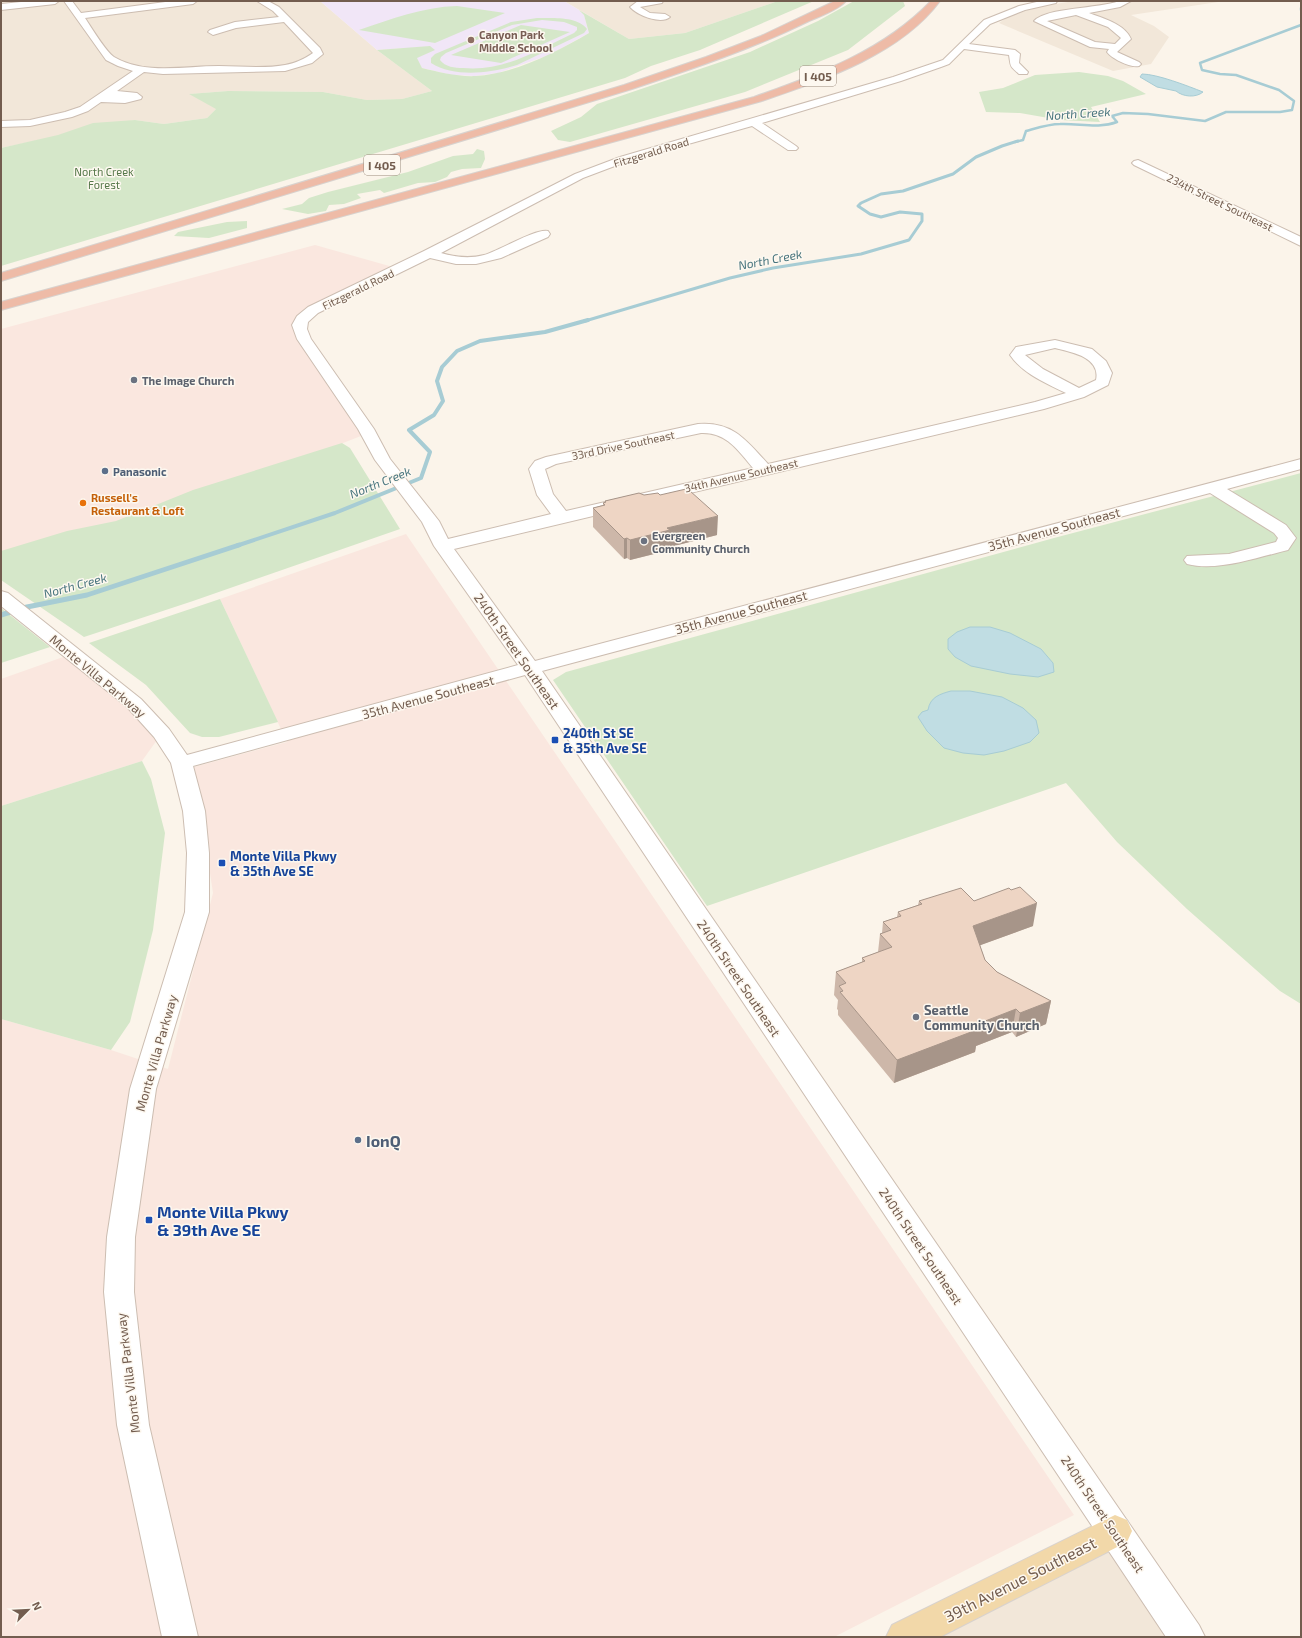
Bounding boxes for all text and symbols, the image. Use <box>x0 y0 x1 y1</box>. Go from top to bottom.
place label: Canyon Park Middle School <box>479 28 553 54</box>
marker: Canyon Park Middle School <box>466 35 476 45</box>
road number: I 405 <box>800 66 836 86</box>
water label: North Creek <box>1045 104 1111 122</box>
street label: Fitzgerald Road <box>612 134 690 170</box>
road number: I 405 <box>364 155 400 175</box>
park label: North Creek Forest <box>74 165 134 191</box>
street label: 234th Street Southeast <box>1165 171 1275 233</box>
water label: North Creek <box>737 246 803 272</box>
street label: Fitzgerald Road <box>320 266 396 312</box>
place label: The Image Church <box>142 374 234 387</box>
marker: The Image Church <box>129 375 139 385</box>
street label: 33rd Drive Southeast <box>570 428 676 462</box>
street label: 34th Avenue Southeast <box>683 456 799 494</box>
water label: North Creek <box>347 463 413 501</box>
place label: Panasonic <box>113 465 167 478</box>
marker: Panasonic <box>100 466 110 476</box>
place label: Russell's Restaurant & Loft <box>91 491 184 517</box>
marker: Russell's Restaurant & Loft <box>78 498 88 508</box>
street label: 35th Avenue Southeast <box>986 504 1122 554</box>
place label: Evergreen Community Church <box>652 529 750 556</box>
marker: Evergreen Community Church <box>639 536 649 546</box>
water label: North Creek <box>42 570 108 600</box>
street label: 35th Avenue Southeast <box>673 587 809 637</box>
street label: 240th Street Southeast <box>471 590 563 712</box>
street label: Monte Villa Parkway <box>47 631 150 721</box>
street label: 35th Avenue Southeast <box>360 672 496 722</box>
place label: 240th St SE & 35th Ave SE <box>563 725 647 756</box>
marker: 240th St SE & 35th Ave SE <box>550 735 560 745</box>
place label: Monte Villa Pkwy & 35th Ave SE <box>230 848 338 879</box>
marker: Monte Villa Pkwy & 35th Ave SE <box>217 858 227 868</box>
street label: 240th Street Southeast <box>694 916 784 1040</box>
street label: Monte Villa Parkway <box>132 993 180 1113</box>
place label: Seattle Community Church <box>924 1002 1040 1033</box>
marker: Seattle Community Church <box>911 1012 921 1022</box>
place label: IonQ <box>366 1131 401 1151</box>
marker: IonQ <box>353 1135 363 1145</box>
street label: 240th Street Southeast <box>876 1184 966 1308</box>
place label: Monte Villa Pkwy & 39th Ave SE <box>157 1202 289 1239</box>
marker: Monte Villa Pkwy & 39th Ave SE <box>144 1215 154 1225</box>
street label: Monte Villa Parkway <box>113 1312 143 1434</box>
street label: 240th Street Southeast <box>1058 1452 1148 1576</box>
street label: 39th Avenue Southeast <box>941 1532 1099 1626</box>
north arrow <box>8 1590 48 1630</box>
text: N <box>30 1599 45 1612</box>

